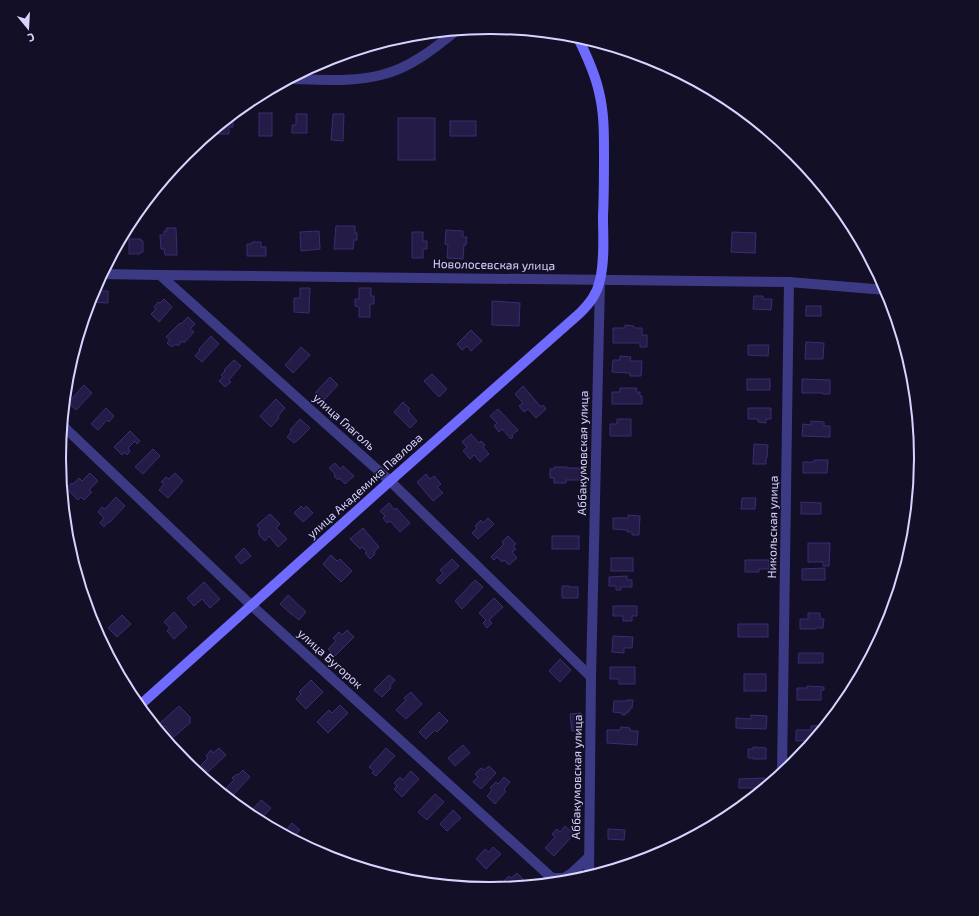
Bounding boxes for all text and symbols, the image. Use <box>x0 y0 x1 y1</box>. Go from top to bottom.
north arrow <box>8 8 48 48</box>
text: С <box>26 31 36 45</box>
street label: Новолосевская улица <box>433 256 555 273</box>
street label: улица Глаголь <box>310 390 379 453</box>
street label: Аббакумовская улица <box>574 390 591 516</box>
street label: улица Академика Павлова <box>304 430 425 541</box>
street label: Никольская улица <box>764 475 781 579</box>
street label: улица Бугорок <box>295 626 366 692</box>
street label: Аббакумовская улица <box>568 714 585 840</box>

